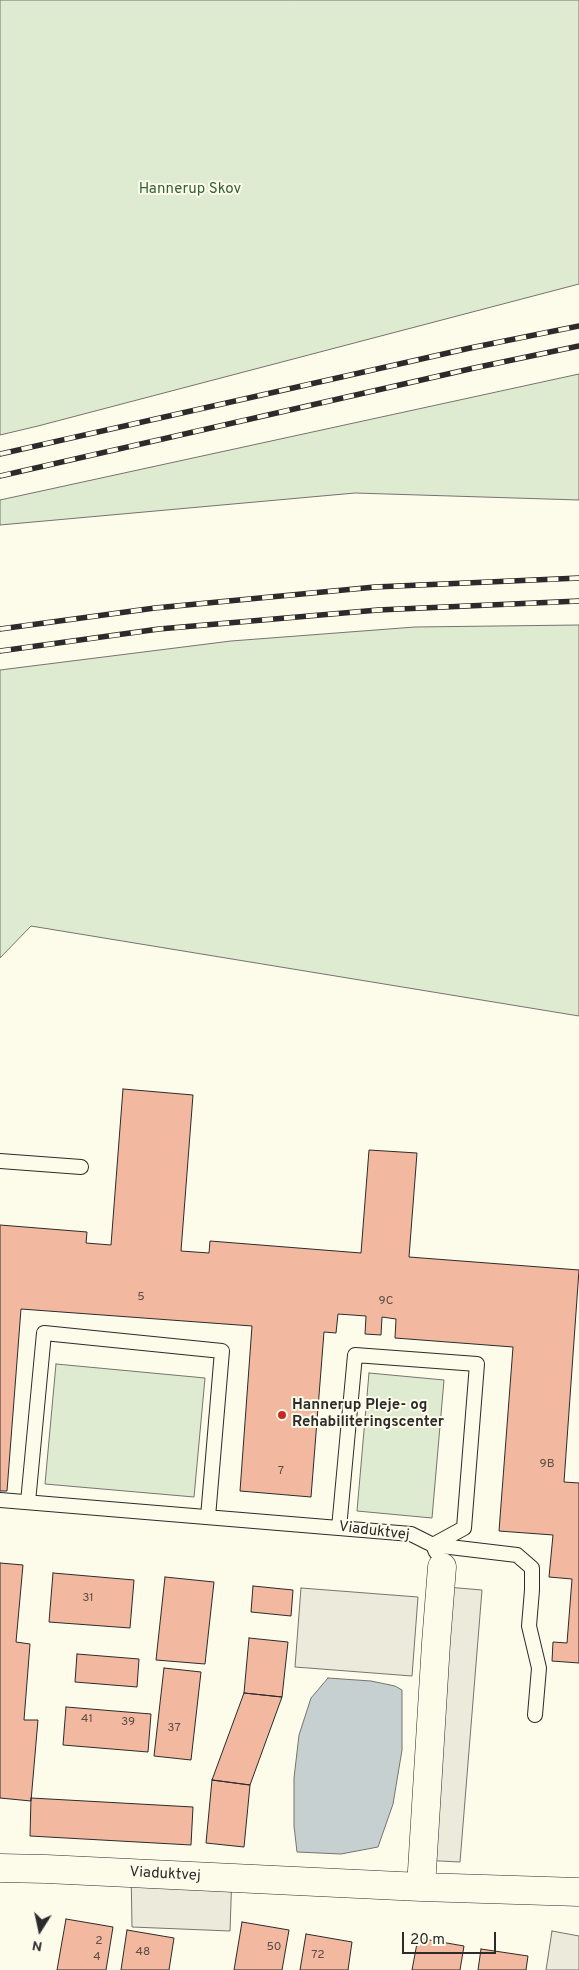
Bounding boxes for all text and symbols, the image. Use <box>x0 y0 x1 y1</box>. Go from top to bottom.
park label: Hannerup Skov <box>139 181 241 199</box>
house number: 5 <box>137 1291 145 1305</box>
house number: 9C <box>379 1295 393 1309</box>
place label: Hannerup Pleje- og Rehabiliteringscenter <box>292 1397 444 1432</box>
marker: Hannerup Pleje- og Rehabiliteringscenter <box>276 1409 288 1421</box>
house number: 9B <box>539 1458 555 1472</box>
house number: 7 <box>278 1465 284 1479</box>
street label: Viaduktvej <box>338 1519 410 1545</box>
house number: 31 <box>82 1592 94 1606</box>
house number: 41 <box>81 1713 93 1727</box>
house number: 39 <box>121 1716 135 1730</box>
house number: 37 <box>167 1722 181 1736</box>
street label: Viaduktvej <box>129 1864 201 1886</box>
north arrow <box>15 1905 65 1955</box>
scale bar <box>404 1922 498 1954</box>
text: 20 m <box>410 1931 445 1950</box>
house number: 2 <box>95 1935 103 1949</box>
text: N <box>31 1936 44 1955</box>
house number: 50 <box>266 1941 282 1955</box>
house number: 48 <box>136 1946 150 1960</box>
house number: 72 <box>311 1949 325 1963</box>
house number: 4 <box>93 1951 101 1965</box>

